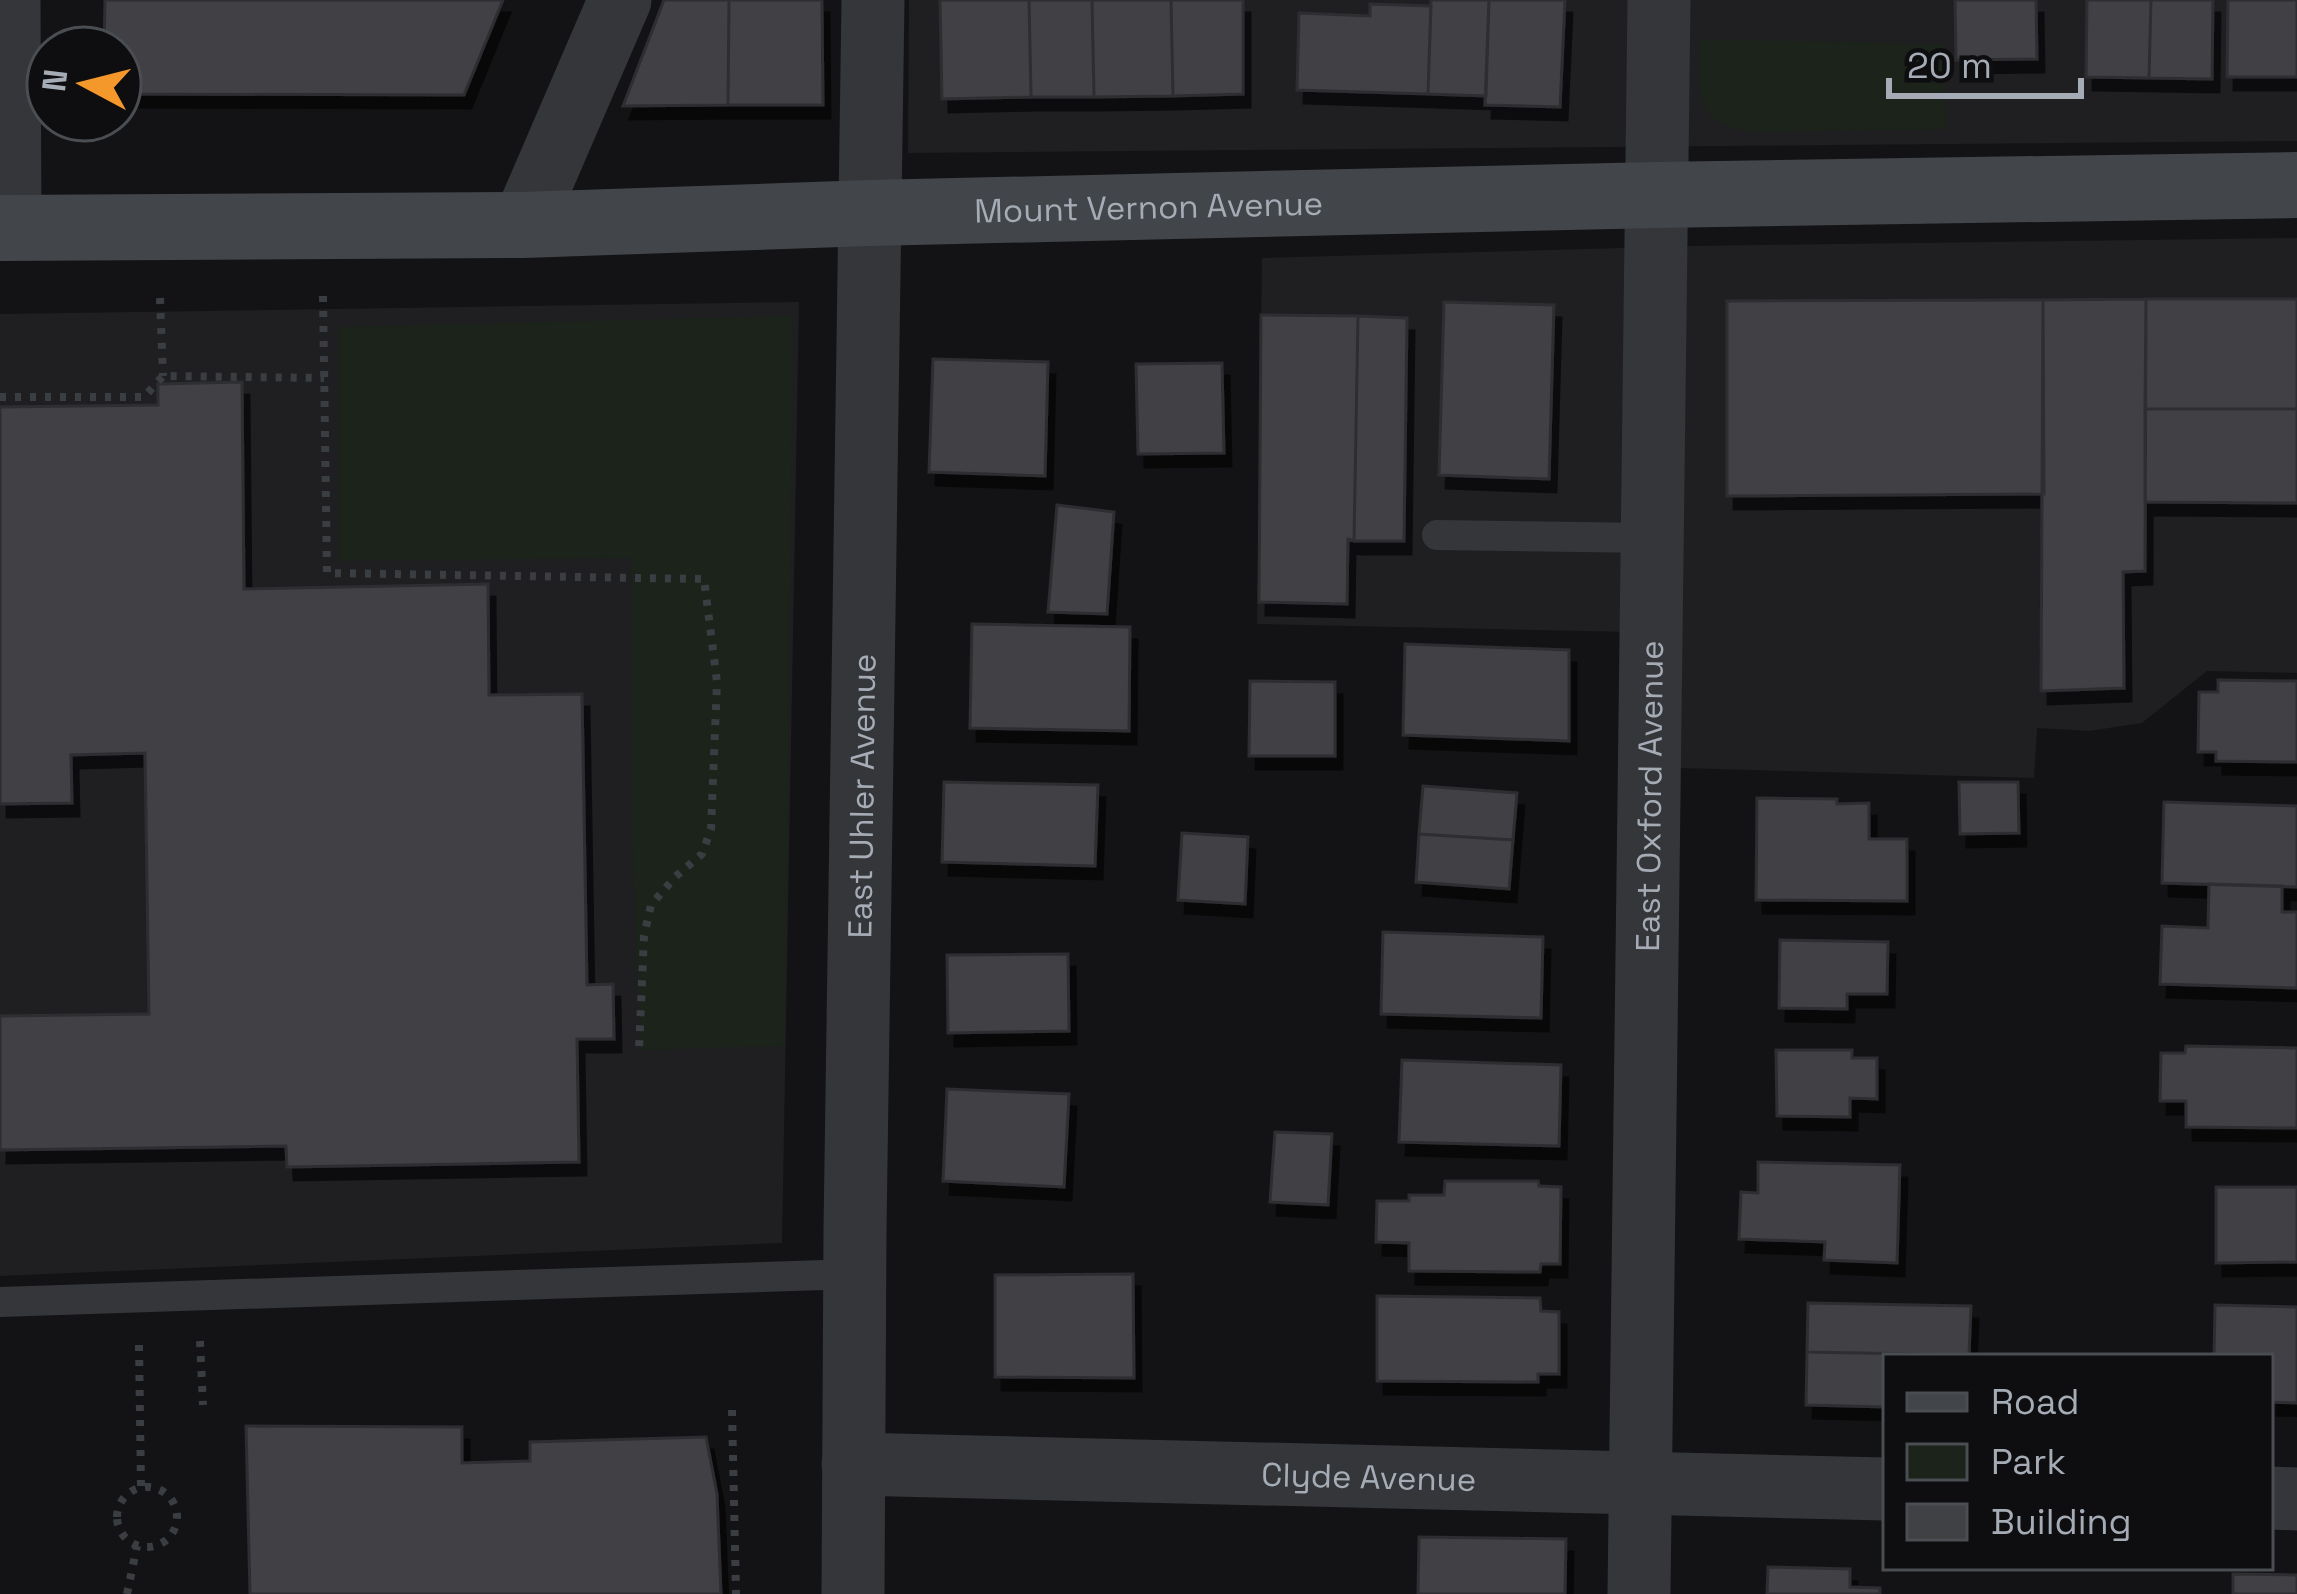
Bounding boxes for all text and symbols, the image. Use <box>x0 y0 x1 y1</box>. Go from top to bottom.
north arrow <box>24 24 144 144</box>
scale bar <box>1889 24 2081 98</box>
text: 20 m <box>1907 43 1992 89</box>
text: N <box>33 67 77 94</box>
street label: Mount Vernon Avenue <box>974 183 1324 233</box>
street label: East Oxford Avenue <box>1627 640 1673 952</box>
street label: East Uhler Avenue <box>839 653 885 939</box>
legend <box>1883 1354 2273 1570</box>
text: Road <box>1991 1379 2079 1425</box>
text: Park <box>1991 1439 2066 1485</box>
street label: Clyde Avenue <box>1261 1454 1477 1501</box>
text: Building <box>1991 1499 2132 1545</box>

